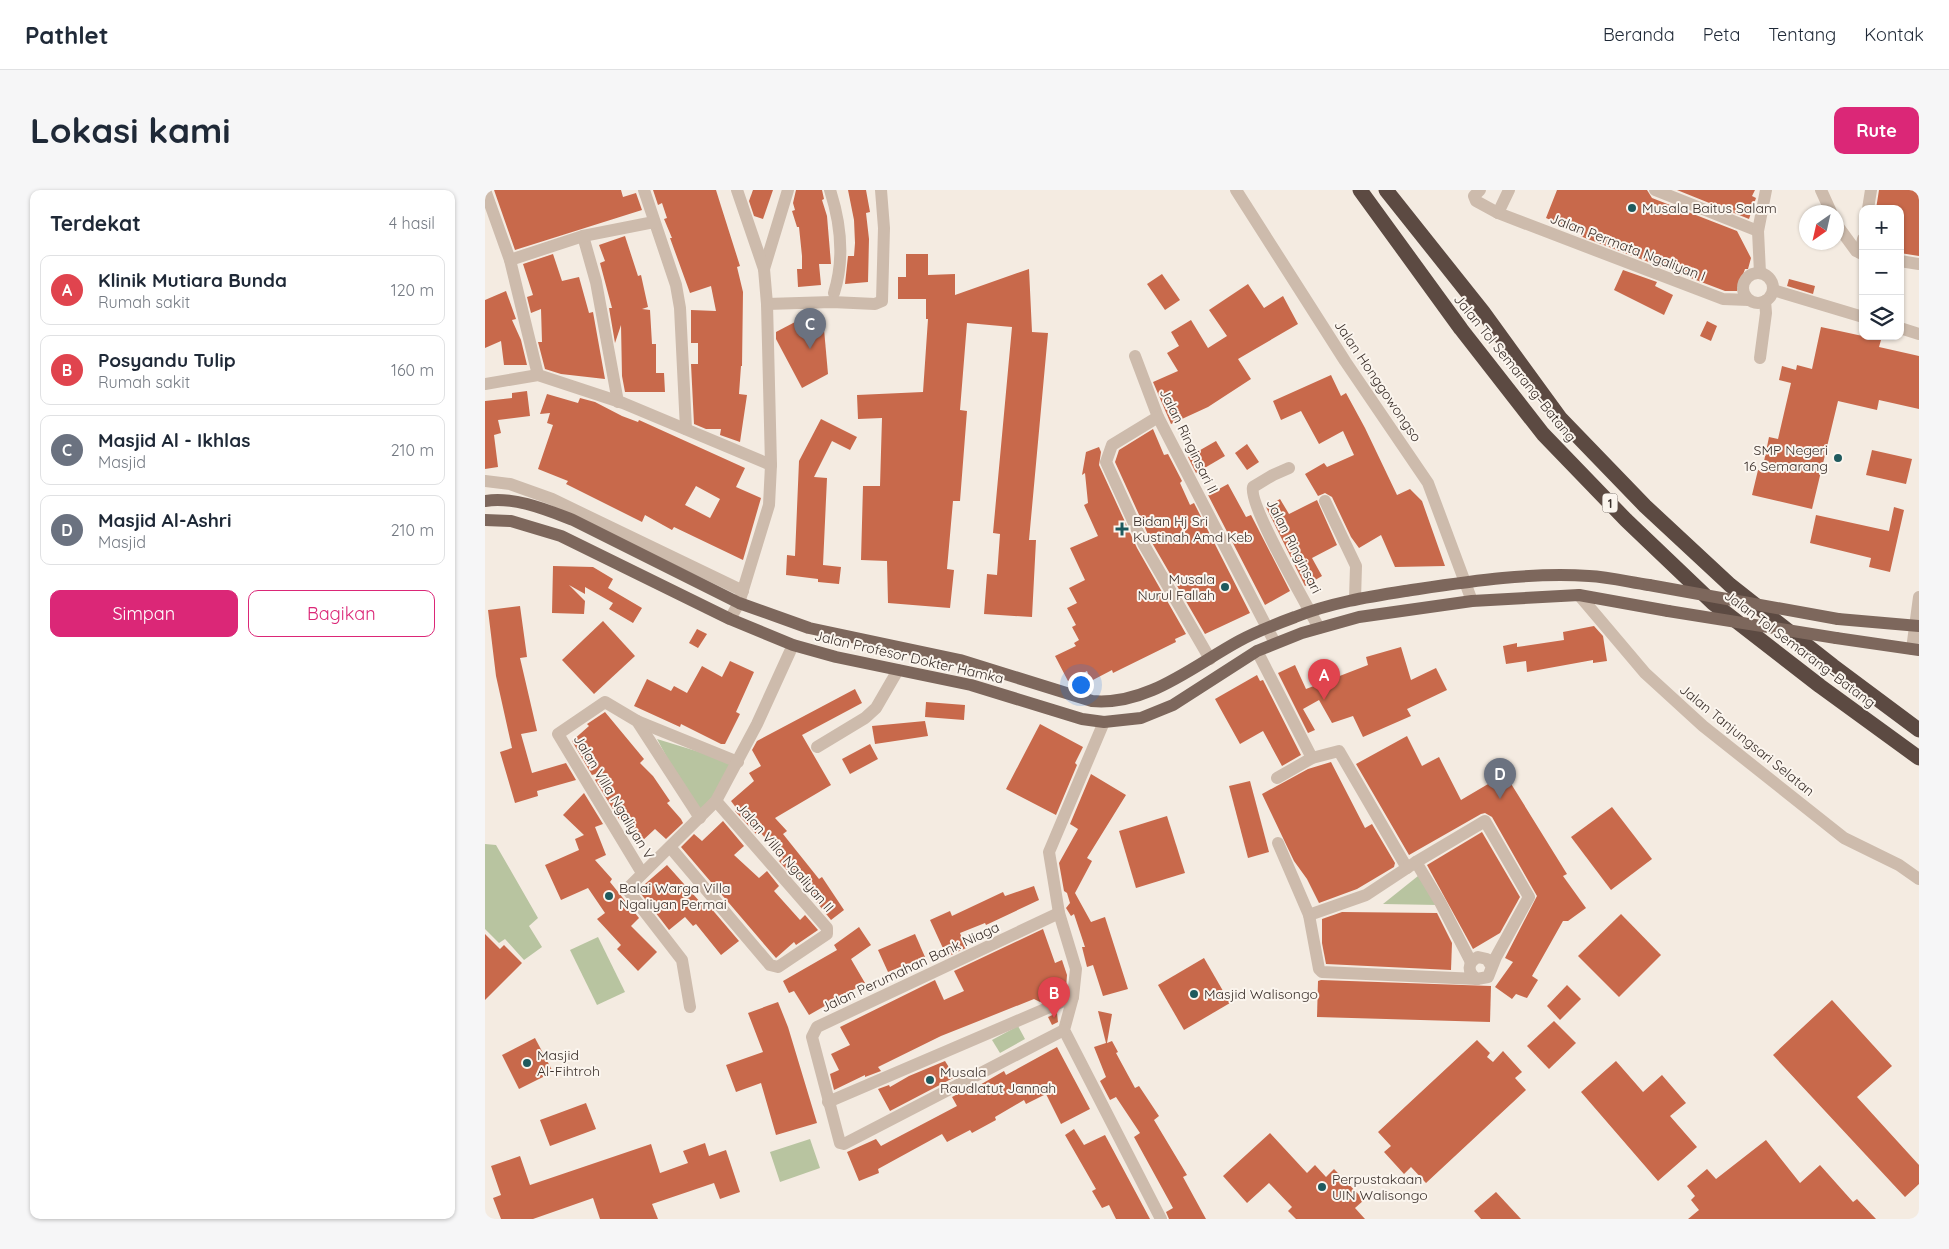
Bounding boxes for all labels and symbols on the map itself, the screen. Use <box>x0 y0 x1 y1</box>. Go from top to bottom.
place label: Musala Baitus Salam <box>1642 199 1777 217</box>
marker: Musala Baitus Salam <box>1626 202 1638 214</box>
north arrow <box>1799 205 1844 250</box>
street label: Jalan Permata Ngaliyan I <box>1548 209 1708 285</box>
street label: Jalan Tol Semarang–Batang <box>1450 291 1580 445</box>
pin: C <box>794 308 826 349</box>
street label: Jalan Honggowongso <box>1331 317 1425 445</box>
street label: Jalan Ringinsari II <box>1156 385 1222 497</box>
place label: SMP Negeri 16 Semarang <box>1744 441 1828 475</box>
marker: SMP Negeri 16 Semarang <box>1832 452 1844 464</box>
road number: 1 <box>1603 494 1617 512</box>
street label: Jalan Ringinsari <box>1262 496 1326 596</box>
place label: Bidan Hj Sri Kustinah Amd Keb <box>1133 512 1253 546</box>
marker: Bidan Hj Sri Kustinah Amd Keb <box>1115 522 1129 536</box>
place label: Musala Nurul Fallah <box>1137 570 1215 604</box>
marker: Musala Nurul Fallah <box>1219 581 1231 593</box>
street label: Jalan Tol Semarang–Batang <box>1721 586 1879 712</box>
street label: Jalan Profesor Dokter Hamka <box>813 626 1005 688</box>
pin: A <box>1308 659 1340 700</box>
your location <box>1068 672 1094 698</box>
street label: Jalan Tanjungsari Selatan <box>1676 680 1818 800</box>
street label: Jalan Villa Ngaliyan V <box>570 731 658 863</box>
pin: D <box>1484 758 1516 799</box>
street label: Jalan Villa Ngaliyan II <box>732 798 838 916</box>
place label: Balai Warga Villa Ngaliyan Permai <box>619 879 730 913</box>
marker: Balai Warga Villa Ngaliyan Permai <box>603 890 615 902</box>
street label: Jalan Perumahan Bank Niaga <box>818 918 1002 1016</box>
pin: B <box>1038 977 1070 1018</box>
place label: Masjid Walisongo <box>1204 985 1318 1003</box>
marker: Masjid Walisongo <box>1188 988 1200 1000</box>
place label: Masjid Al-Fihtroh <box>537 1046 600 1080</box>
marker: Masjid Al-Fihtroh <box>521 1057 533 1069</box>
place label: Musala Raudlatut Jannah <box>940 1063 1056 1097</box>
marker: Musala Raudlatut Jannah <box>924 1074 936 1086</box>
place label: Perpustakaan UIN Walisongo <box>1332 1170 1428 1204</box>
marker: Perpustakaan UIN Walisongo <box>1316 1181 1328 1193</box>

